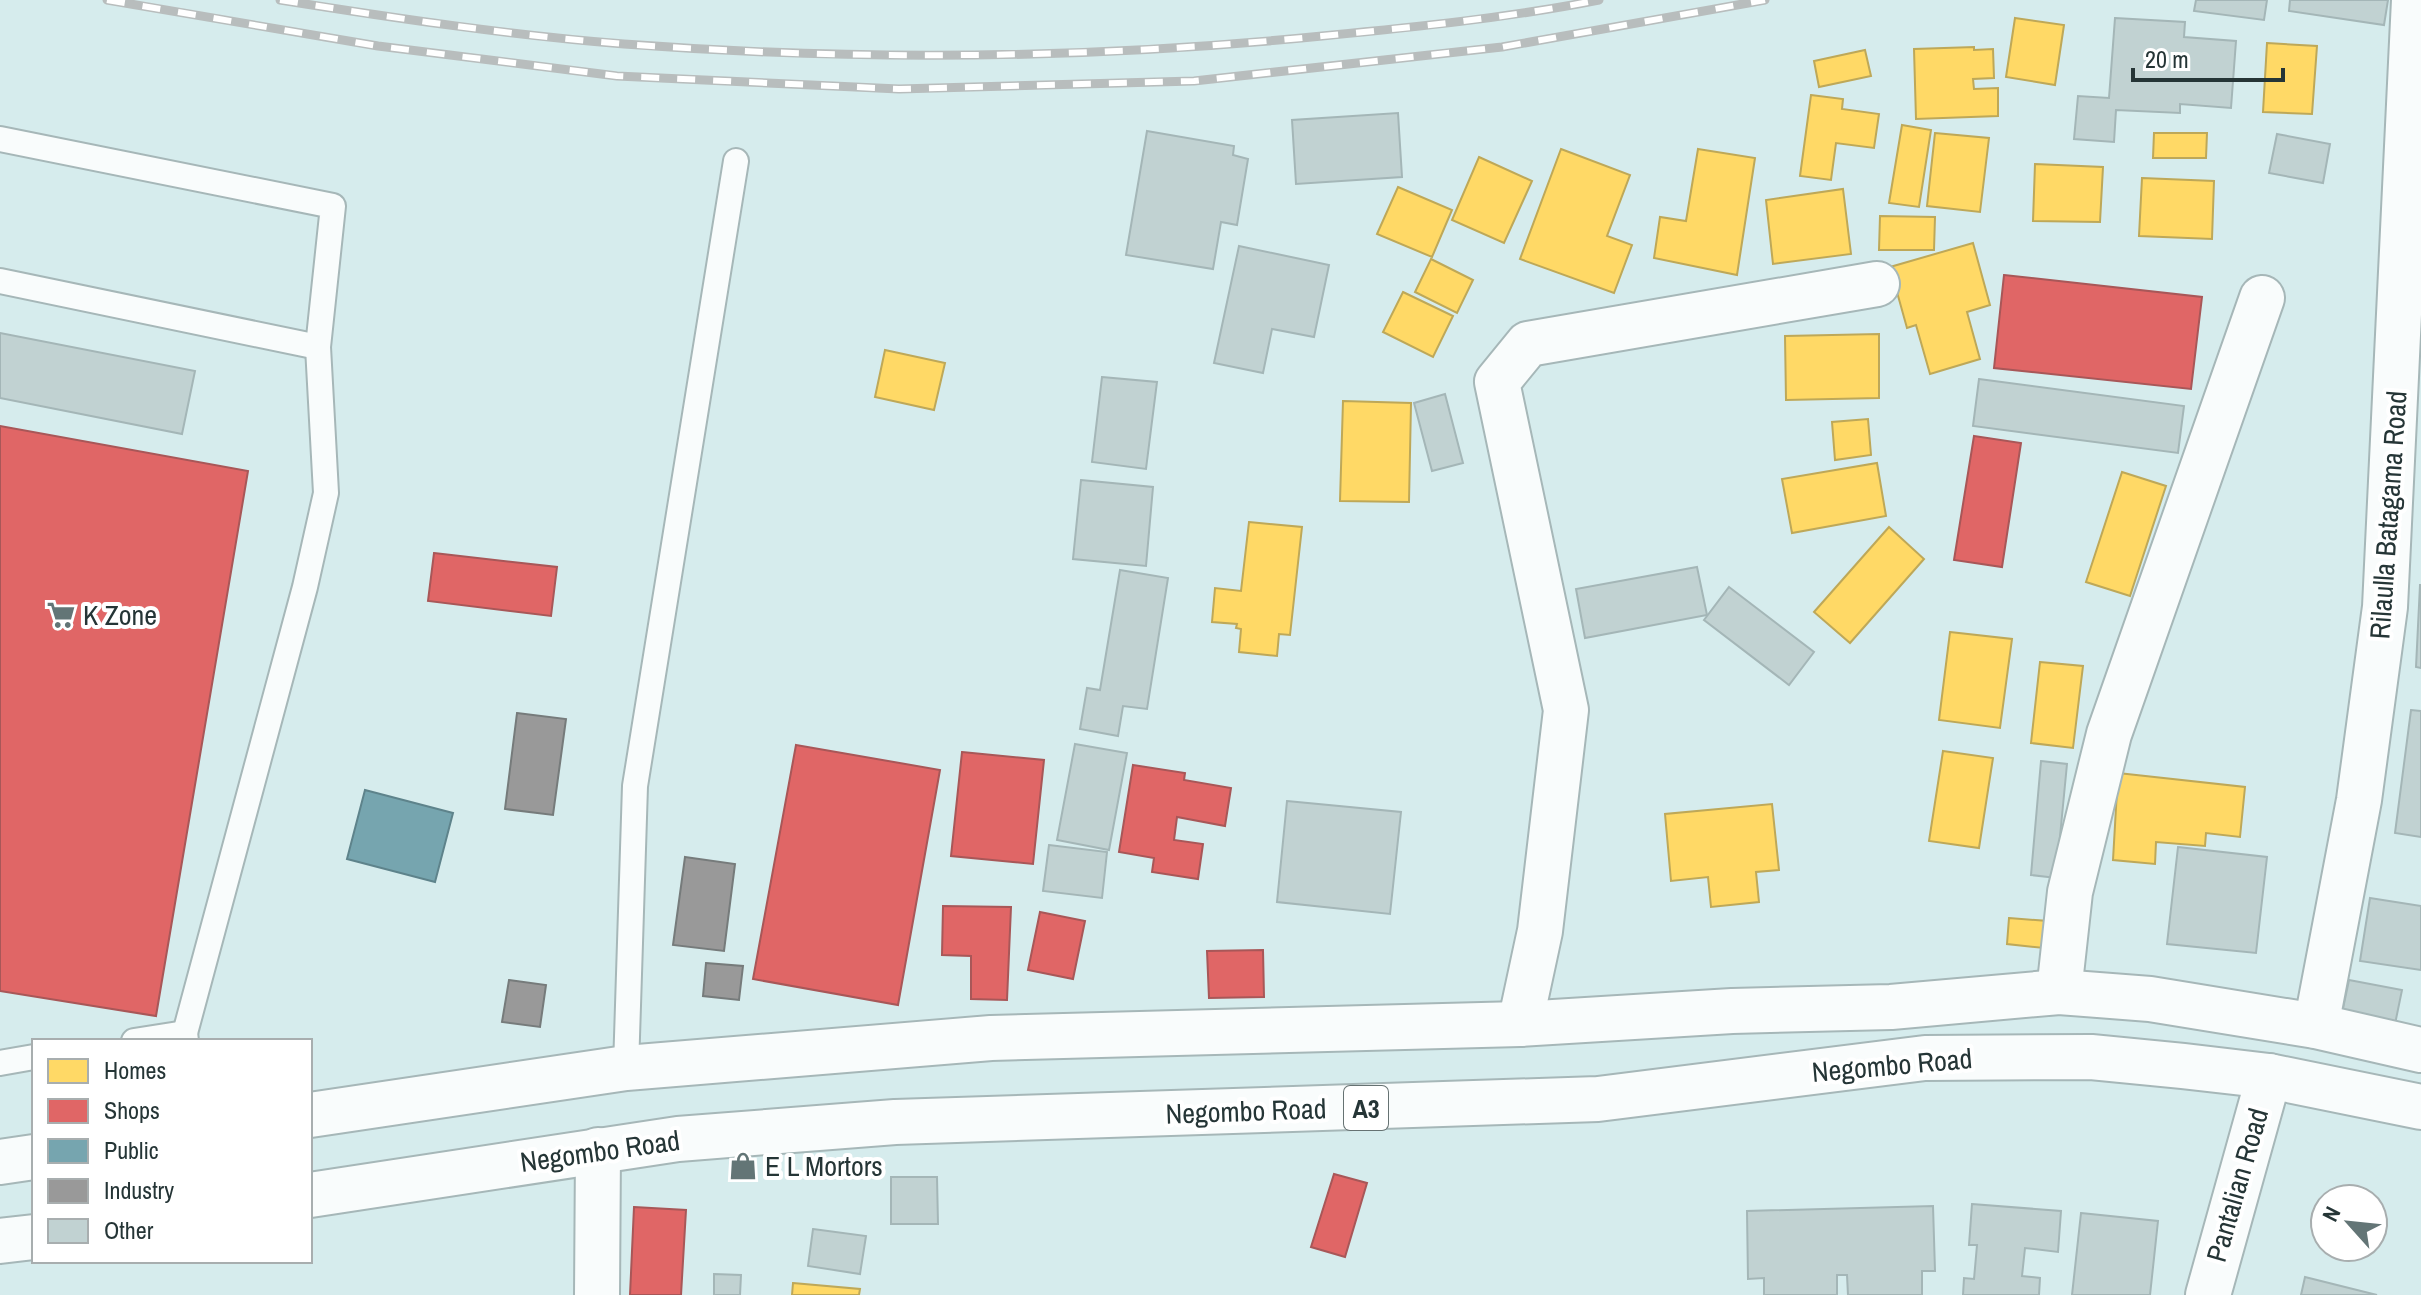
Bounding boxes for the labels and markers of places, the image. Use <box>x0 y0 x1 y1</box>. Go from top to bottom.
place label: K Zone <box>83 596 157 634</box>
supermarket icon: K Zone <box>46 600 76 630</box>
place label: E L Mortors <box>765 1147 883 1185</box>
shop icon: E L Mortors <box>728 1151 758 1181</box>

